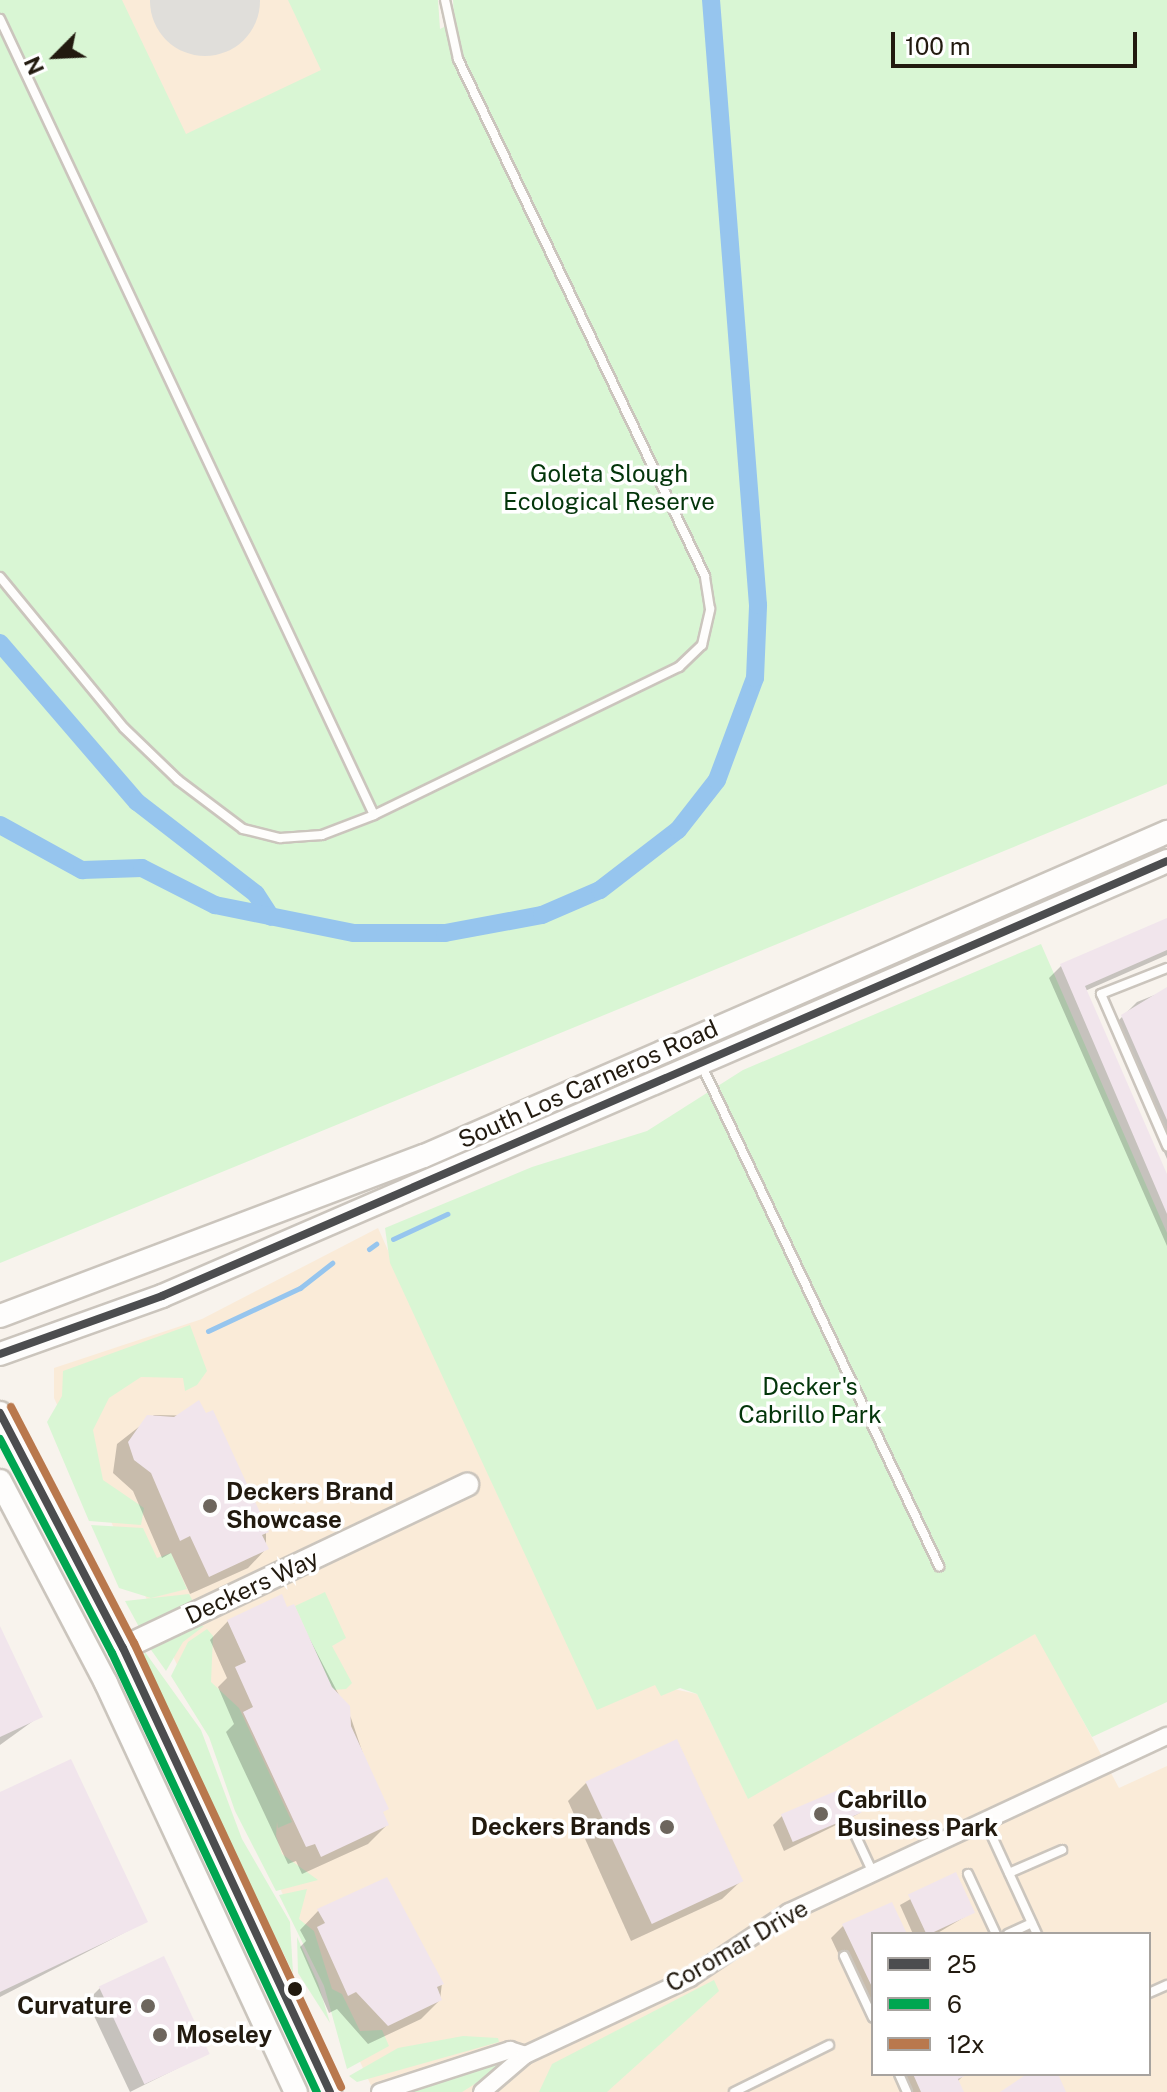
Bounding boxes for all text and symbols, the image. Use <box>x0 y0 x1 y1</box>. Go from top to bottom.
north arrow <box>16 16 96 96</box>
scale bar <box>895 16 1141 66</box>
text: 100 m <box>905 32 971 60</box>
text: N <box>19 53 49 79</box>
park label: Goleta Slough Ecological Reserve <box>503 460 715 516</box>
street label: South Los Carneros Road <box>454 1014 722 1154</box>
park label: Decker's Cabrillo Park <box>738 1373 882 1429</box>
place label: Deckers Brand Showcase <box>226 1478 394 1534</box>
marker: Deckers Brand Showcase <box>201 1497 219 1515</box>
street label: Deckers Way <box>180 1543 324 1631</box>
place label: Cabrillo Business Park <box>837 1786 998 1842</box>
marker: Cabrillo Business Park <box>812 1805 830 1823</box>
place label: Deckers Brands <box>471 1813 651 1841</box>
marker: Deckers Brands <box>658 1818 676 1836</box>
street label: Coromar Drive <box>661 1894 813 1998</box>
legend <box>871 1932 1151 2076</box>
text: 25 <box>947 1950 977 1978</box>
unlabelled marker <box>287 1981 303 1997</box>
text: 6 <box>947 1990 962 2018</box>
place label: Curvature <box>17 1992 132 2020</box>
marker: Curvature <box>139 1997 157 2015</box>
place label: Moseley <box>176 2021 272 2049</box>
marker: Moseley <box>151 2026 169 2044</box>
text: 12x <box>947 2030 985 2058</box>

